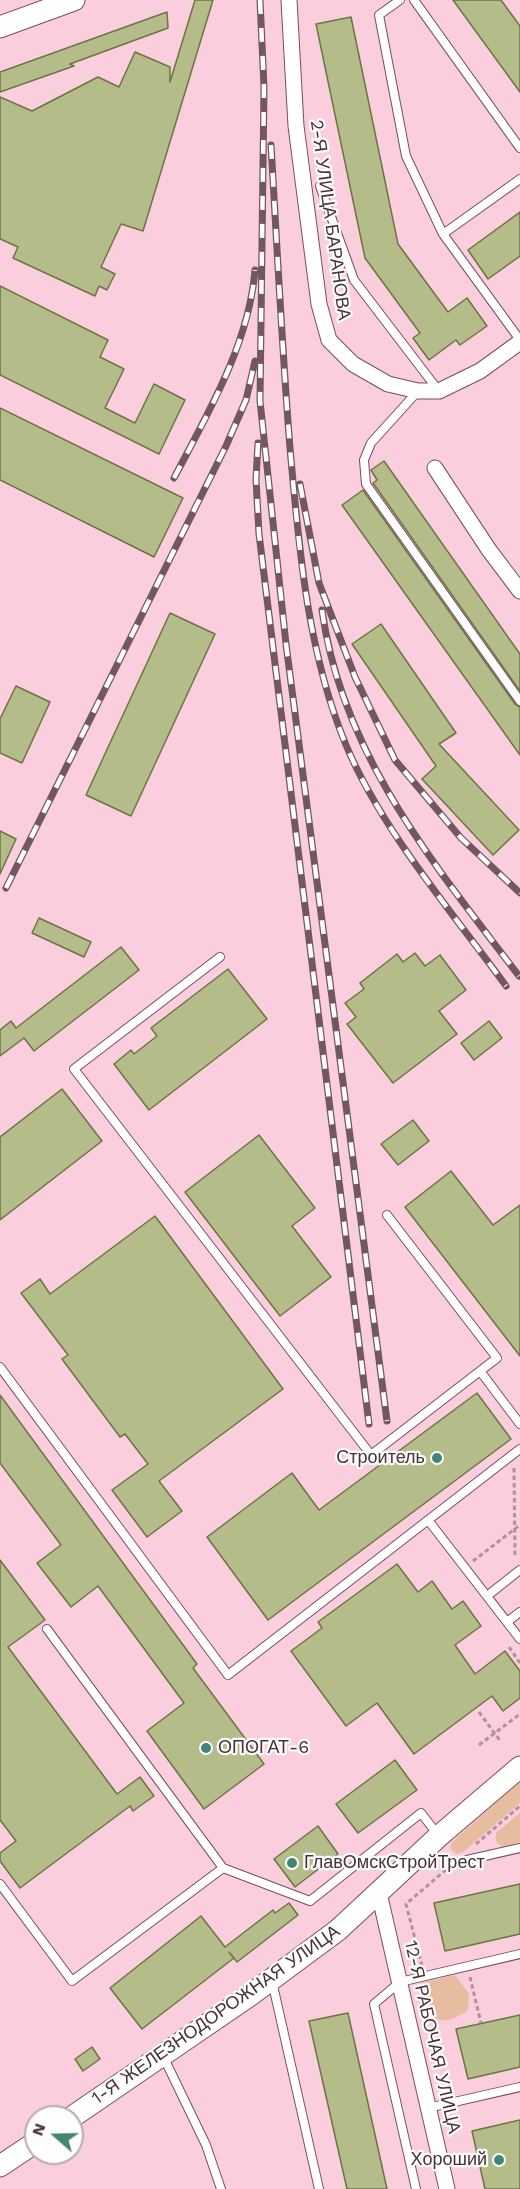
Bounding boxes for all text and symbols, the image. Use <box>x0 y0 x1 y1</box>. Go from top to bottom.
street label: 2-Я УЛИЦА БАРАНОВА <box>305 118 355 322</box>
place label: Строитель <box>336 1447 425 1469</box>
marker: Строитель <box>430 1451 444 1465</box>
place label: ОПОГАТ-6 <box>218 1737 309 1759</box>
marker: ОПОГАТ-6 <box>199 1741 213 1755</box>
place label: ГлавОмскСтройТрест <box>304 1852 485 1874</box>
marker: ГлавОмскСтройТрест <box>285 1856 299 1870</box>
street label: 1-Я ЖЕЛЕЗНОДОРОЖНАЯ УЛИЦА <box>88 1921 344 2109</box>
street label: 12-Я РАБОЧАЯ УЛИЦА <box>399 1938 465 2136</box>
north arrow <box>24 2105 84 2165</box>
text: N <box>28 2121 49 2138</box>
place label: Хороший <box>411 2149 487 2171</box>
marker: Хороший <box>492 2153 506 2167</box>

